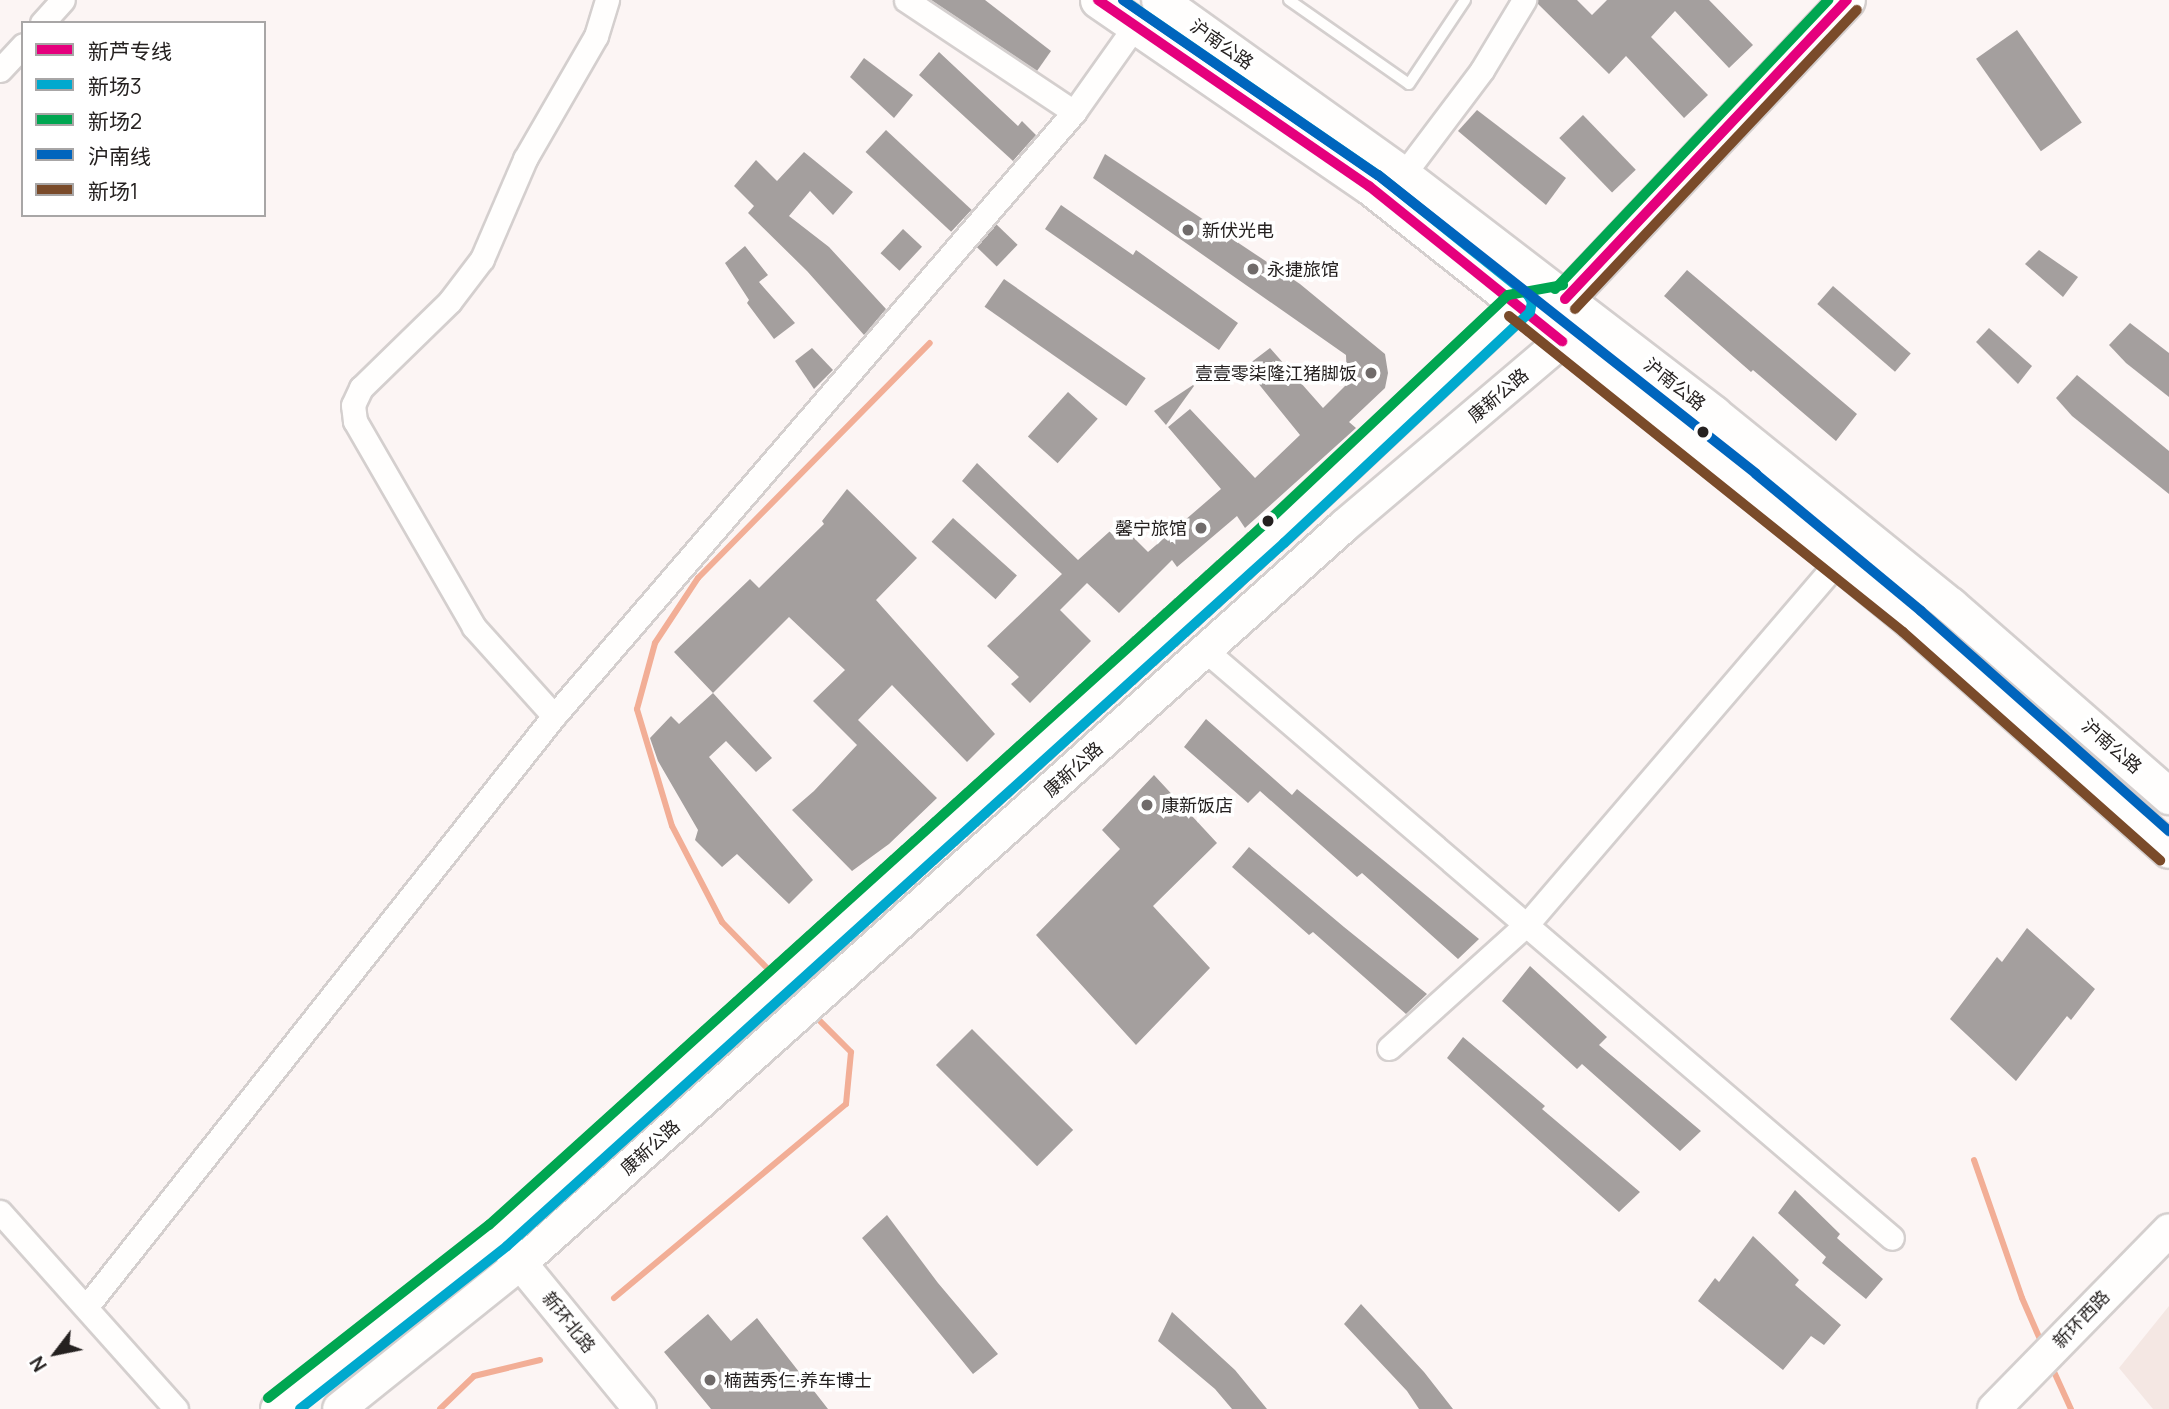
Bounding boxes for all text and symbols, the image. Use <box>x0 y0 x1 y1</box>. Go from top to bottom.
street label: 沪南公路 <box>1186 15 1258 73</box>
legend <box>21 21 266 217</box>
text: 新芦专线 <box>88 37 172 65</box>
text: 新场3 <box>88 72 142 100</box>
text: 新场2 <box>88 107 142 135</box>
text: 沪南线 <box>88 142 151 170</box>
text: 新场1 <box>88 177 138 205</box>
place label: 新伏光电 <box>1202 219 1274 241</box>
marker: 新伏光电 <box>1180 222 1196 238</box>
place label: 永捷旅馆 <box>1267 258 1339 280</box>
marker: 永捷旅馆 <box>1245 261 1261 277</box>
street label: 沪南公路 <box>1640 353 1710 415</box>
place label: 壹壹零柒隆江猪脚饭 <box>1195 362 1357 384</box>
street label: 康新公路 <box>1463 364 1533 426</box>
marker: 壹壹零柒隆江猪脚饭 <box>1363 365 1379 381</box>
unlabelled marker <box>1696 425 1710 439</box>
unlabelled marker <box>1261 514 1275 528</box>
place label: 馨宁旅馆 <box>1115 517 1187 539</box>
marker: 馨宁旅馆 <box>1193 520 1209 536</box>
street label: 沪南公路 <box>2078 714 2146 778</box>
street label: 康新公路 <box>1039 737 1107 801</box>
place label: 康新饭店 <box>1161 794 1233 816</box>
marker: 康新饭店 <box>1139 797 1155 813</box>
street label: 康新公路 <box>616 1115 684 1179</box>
street label: 新环西路 <box>2048 1286 2114 1352</box>
street label: 新环北路 <box>538 1287 600 1357</box>
north arrow <box>21 1318 91 1388</box>
text: N <box>24 1351 53 1377</box>
place label: 楠茜秀仁·养车博士 <box>724 1369 872 1391</box>
marker: 楠茜秀仁·养车博士 <box>702 1372 718 1388</box>

